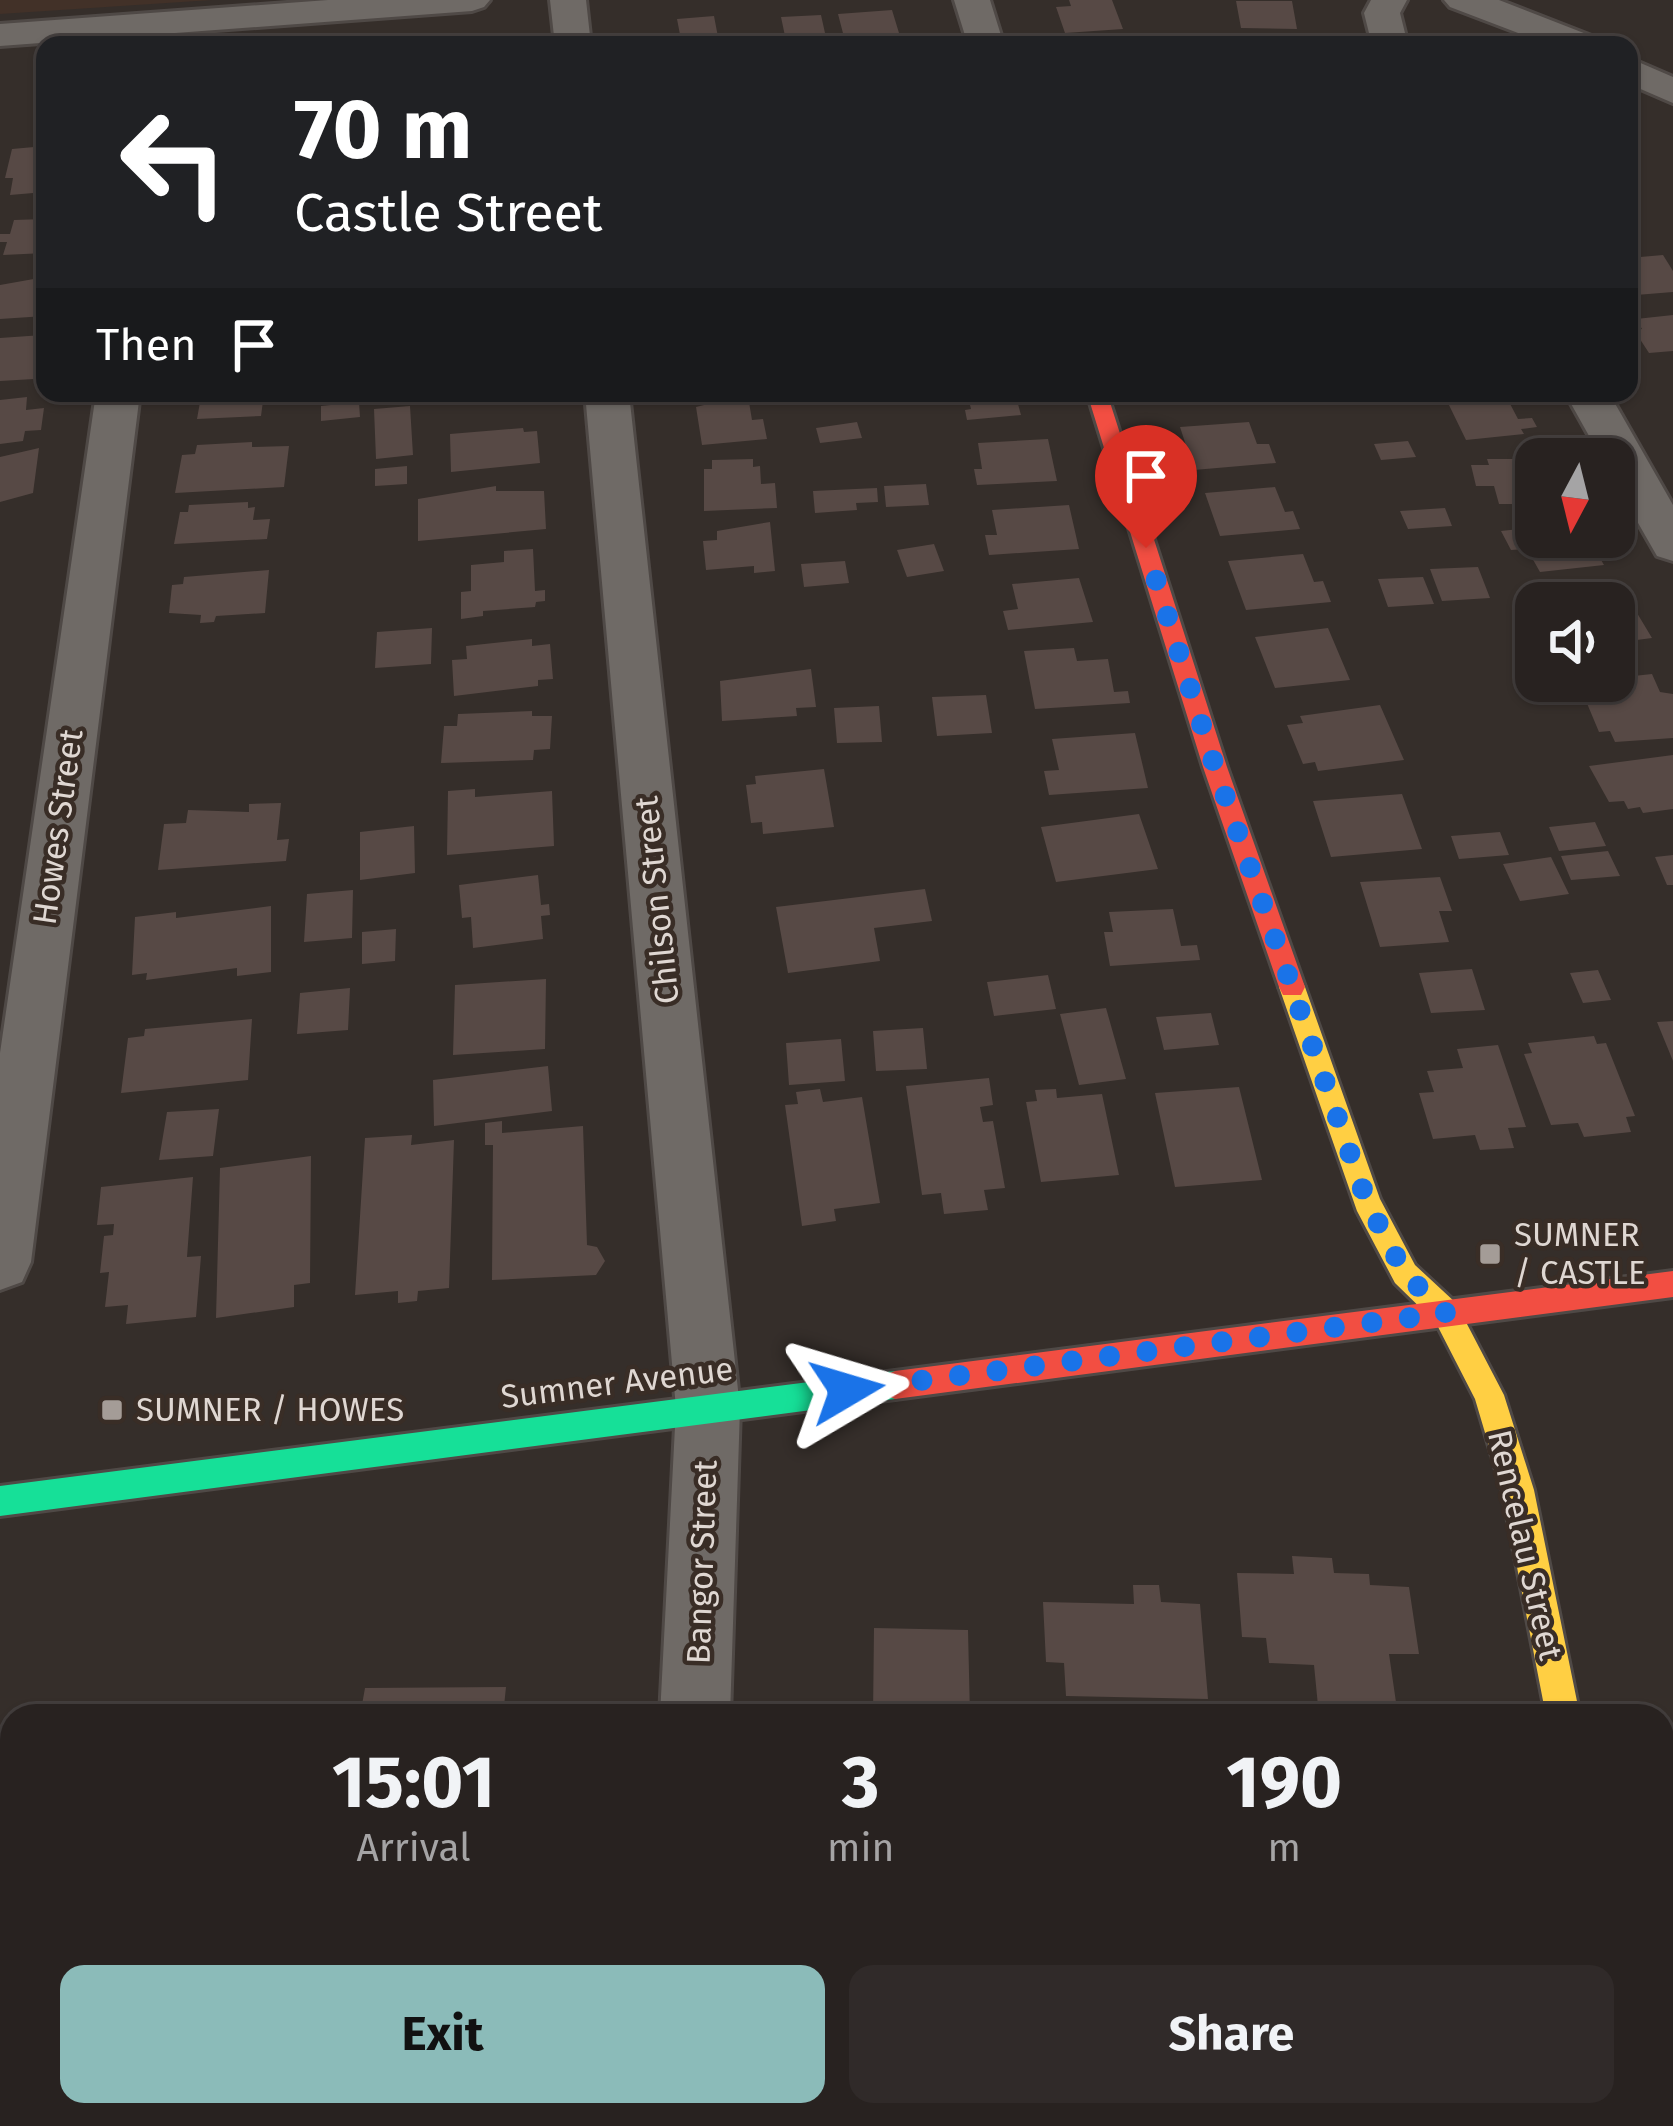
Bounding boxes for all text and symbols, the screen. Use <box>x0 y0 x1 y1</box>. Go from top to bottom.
text: 70 m <box>294 79 472 180</box>
icon: left <box>96 84 252 240</box>
text: Castle Street <box>294 181 603 245</box>
icon: arrive <box>221 312 287 378</box>
text: Then <box>96 318 197 372</box>
pin <box>1095 425 1197 548</box>
north arrow <box>1515 438 1635 558</box>
map controls <box>1515 438 1635 702</box>
icon: arrive <box>1113 443 1179 509</box>
button: sound <box>1515 582 1635 702</box>
street label: Howes Street <box>24 727 92 927</box>
street label: Chilson Street <box>626 794 688 1006</box>
place label: SUMNER / CASTLE <box>1514 1215 1646 1293</box>
marker: SUMNER / CASTLE <box>1477 1241 1503 1267</box>
position arrow <box>784 1327 910 1453</box>
street label: Sumner Avenue <box>499 1349 735 1417</box>
place label: SUMNER / HOWES <box>136 1390 404 1430</box>
marker: SUMNER / HOWES <box>99 1397 125 1423</box>
street label: Rencelau Street <box>1479 1426 1571 1664</box>
street label: Bangor Street <box>678 1459 726 1665</box>
text: 15:01 <box>332 1740 495 1826</box>
text: 3 <box>842 1740 879 1826</box>
text: 190 <box>1226 1740 1342 1826</box>
text: Arrival <box>356 1825 471 1871</box>
text: min <box>827 1825 894 1871</box>
text: m <box>1267 1825 1301 1871</box>
button: Exit <box>60 1965 825 2103</box>
button: Share <box>849 1965 1614 2103</box>

